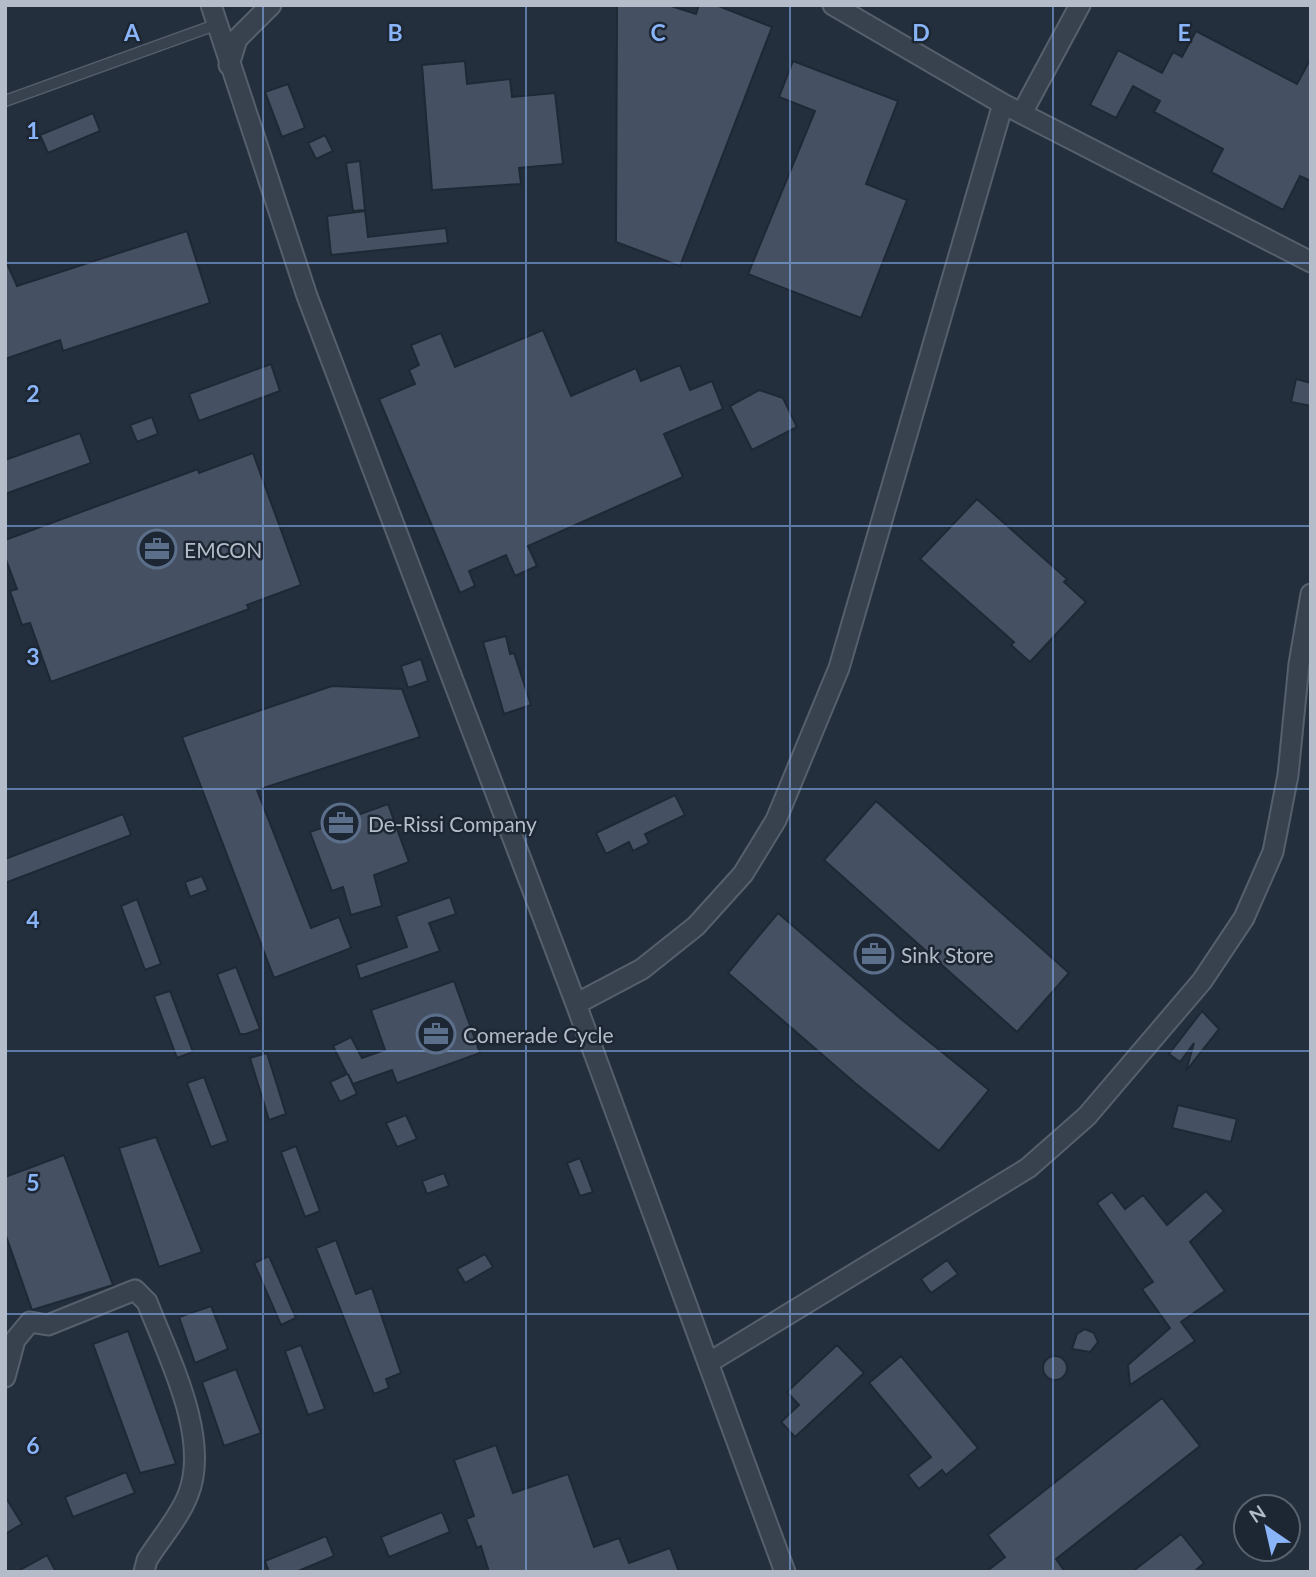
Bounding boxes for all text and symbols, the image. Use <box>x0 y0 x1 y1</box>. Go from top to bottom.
text: A <box>123 18 141 46</box>
text: B <box>387 18 403 46</box>
text: C <box>650 18 666 46</box>
text: D <box>912 18 930 46</box>
text: E <box>1177 18 1191 46</box>
text: 1 <box>26 116 40 144</box>
text: 2 <box>26 379 40 407</box>
office icon: EMCON <box>136 528 178 570</box>
place label: EMCON <box>184 537 262 562</box>
text: 3 <box>26 642 40 670</box>
office icon: De-Rissi Company <box>320 802 362 844</box>
place label: De-Rissi Company <box>368 811 537 836</box>
text: 4 <box>26 905 40 933</box>
office icon: Sink Store <box>853 933 895 975</box>
place label: Sink Store <box>901 942 994 967</box>
office icon: Comerade Cycle <box>415 1013 457 1055</box>
place label: Comerade Cycle <box>463 1022 614 1047</box>
text: 5 <box>26 1168 40 1196</box>
text: 6 <box>26 1431 40 1459</box>
north arrow <box>1232 1493 1302 1563</box>
text: N <box>1245 1500 1270 1527</box>

